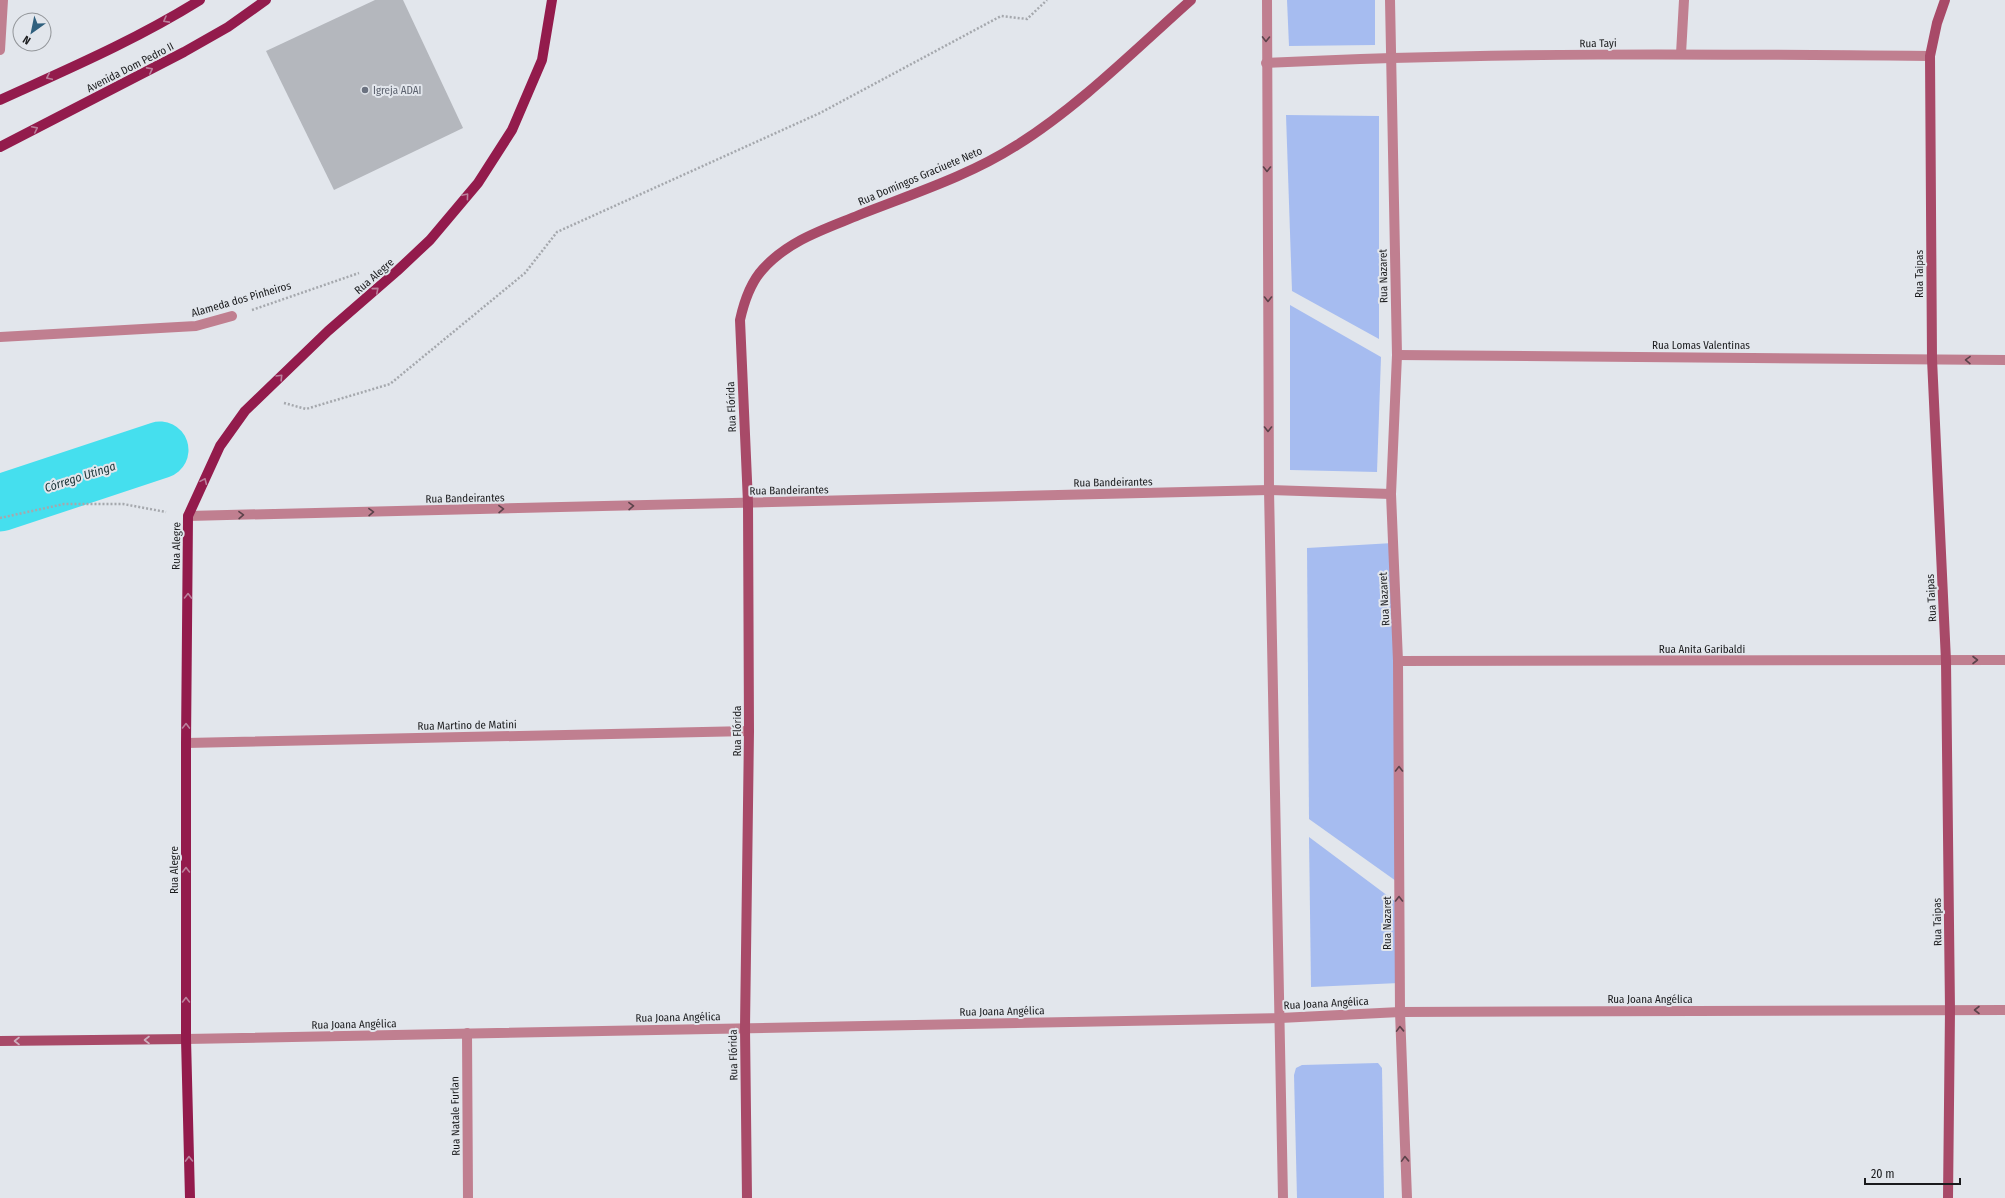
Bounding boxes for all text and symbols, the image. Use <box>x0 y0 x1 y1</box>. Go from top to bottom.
north arrow <box>12 12 52 52</box>
one-way arrow <box>163 16 170 23</box>
text: N <box>21 33 33 47</box>
one-way arrow <box>1262 36 1270 42</box>
street label: Rua Tayi <box>1579 37 1617 50</box>
street label: Avenida Dom Pedro II <box>84 40 176 95</box>
one-way arrow <box>146 67 153 74</box>
one-way arrow <box>46 72 54 80</box>
place label: Igreja ADAI <box>373 84 422 97</box>
marker: Igreja ADAI <box>360 85 370 95</box>
one-way arrow <box>30 127 38 134</box>
street label: Rua Domingos Graciuete Neto <box>856 144 984 209</box>
one-way arrow <box>1263 166 1271 172</box>
one-way arrow <box>462 194 469 201</box>
street label: Rua Nazaret <box>1377 249 1390 303</box>
street label: Rua Taipas <box>1913 250 1926 298</box>
street label: Rua Alegre <box>352 256 397 297</box>
street label: Alameda dos Pinheiros <box>190 279 293 320</box>
one-way arrow <box>372 287 379 294</box>
one-way arrow <box>1264 296 1272 302</box>
street label: Rua Lomas Valentinas <box>1652 339 1750 352</box>
one-way arrow <box>1965 355 1971 364</box>
one-way arrow <box>275 374 283 382</box>
street label: Rua Flórida <box>724 381 739 433</box>
one-way arrow <box>1264 426 1273 432</box>
water label: Córrego Utinga <box>43 459 117 495</box>
street label: Rua Bandeirantes <box>1073 475 1153 490</box>
one-way arrow <box>199 477 207 485</box>
street label: Rua Bandeirantes <box>749 483 829 498</box>
street label: Rua Bandeirantes <box>425 491 505 506</box>
one-way arrow <box>628 502 634 510</box>
one-way arrow <box>498 505 504 513</box>
one-way arrow <box>368 508 374 516</box>
one-way arrow <box>238 511 244 519</box>
street label: Rua Alegre <box>170 522 183 570</box>
street label: Rua Nazaret <box>1377 571 1392 626</box>
street label: Rua Taipas <box>1924 573 1939 622</box>
one-way arrow <box>184 593 192 599</box>
street label: Rua Anita Garibaldi <box>1659 643 1745 656</box>
one-way arrow <box>1972 656 1978 665</box>
street label: Rua Flórida <box>731 706 744 756</box>
street label: Rua Martino de Matini <box>417 718 517 733</box>
one-way arrow <box>182 723 190 729</box>
one-way arrow <box>1395 766 1403 772</box>
street label: Rua Alegre <box>168 846 181 894</box>
one-way arrow <box>182 867 190 873</box>
street label: Rua Nazaret <box>1381 896 1394 950</box>
one-way arrow <box>1395 896 1403 902</box>
street label: Rua Taipas <box>1931 897 1944 946</box>
street label: Rua Joana Angélica <box>1607 993 1693 1006</box>
street label: Rua Joana Angélica <box>1283 995 1369 1012</box>
one-way arrow <box>182 997 190 1003</box>
street label: Rua Joana Angélica <box>959 1004 1045 1019</box>
one-way arrow <box>1974 1006 1980 1014</box>
street label: Rua Joana Angélica <box>635 1010 721 1025</box>
street label: Rua Joana Angélica <box>311 1017 397 1032</box>
one-way arrow <box>1396 1026 1405 1032</box>
street label: Rua Flórida <box>727 1029 740 1081</box>
one-way arrow <box>144 1036 150 1044</box>
one-way arrow <box>14 1037 20 1045</box>
street label: Rua Natale Furlan <box>448 1076 463 1156</box>
one-way arrow <box>185 1156 194 1162</box>
one-way arrow <box>1401 1156 1410 1162</box>
scale bar <box>1865 1160 1960 1186</box>
text: 20 m <box>1871 1167 1895 1181</box>

